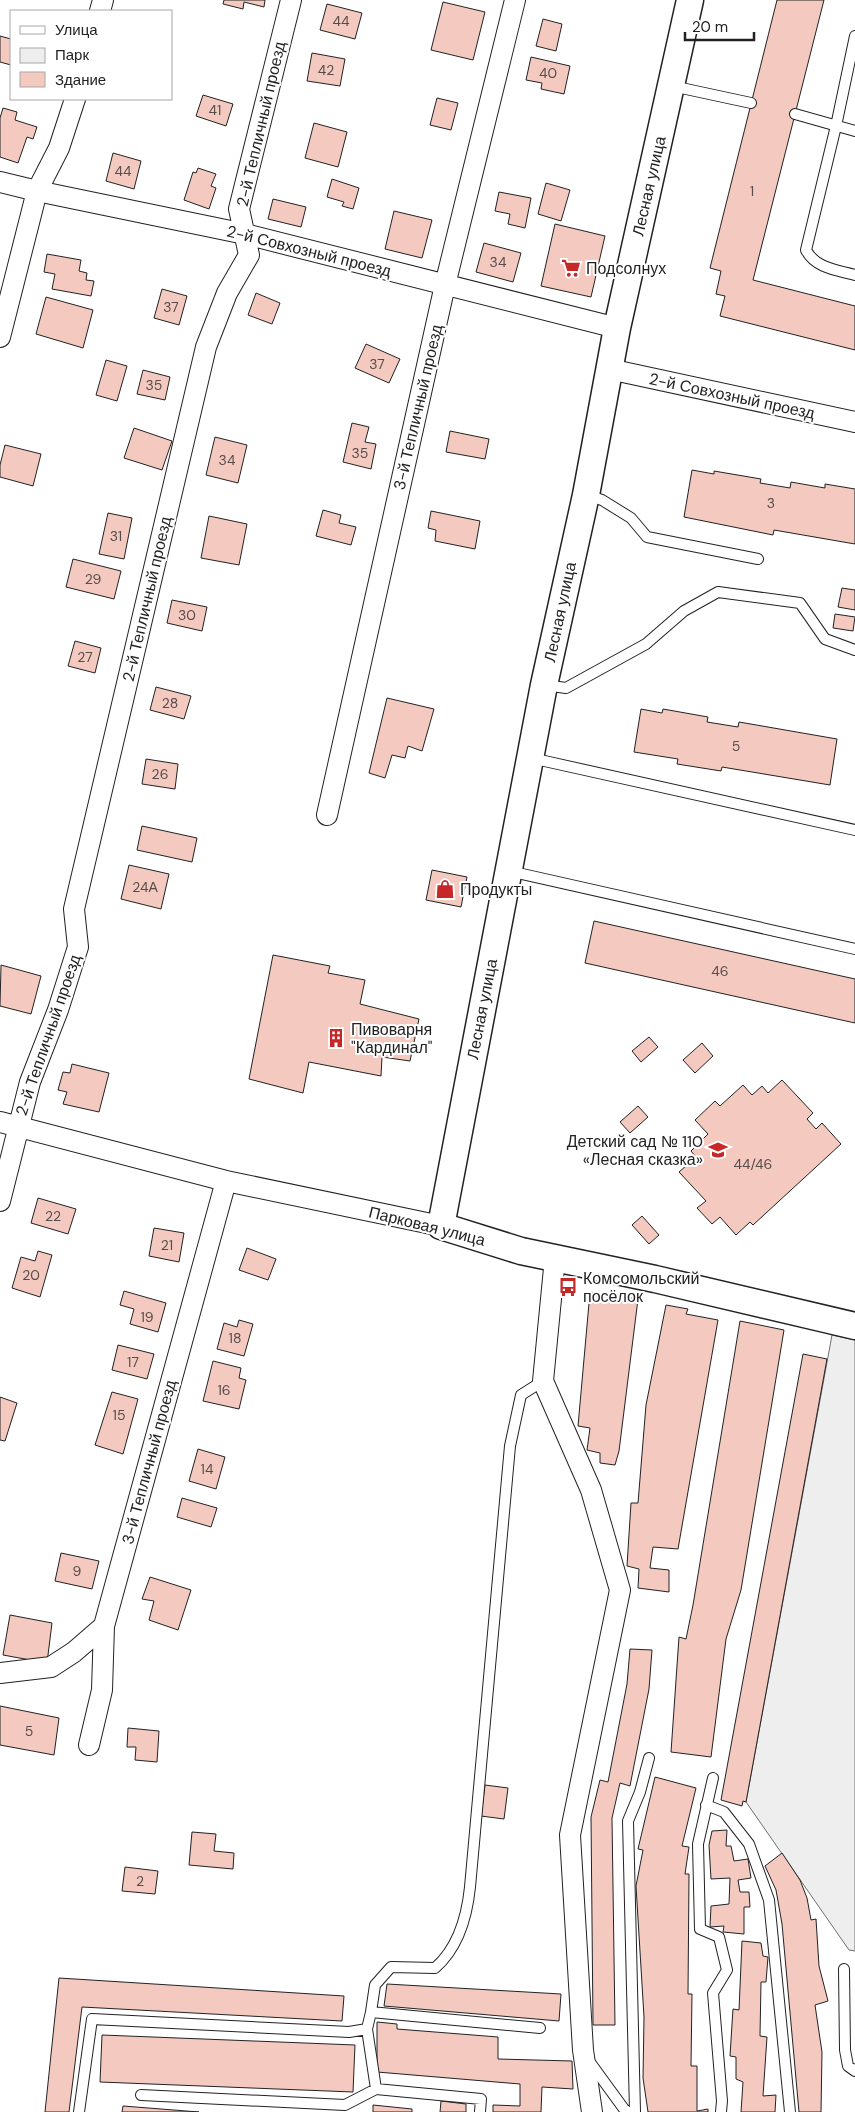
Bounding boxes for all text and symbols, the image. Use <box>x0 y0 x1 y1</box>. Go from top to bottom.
legend <box>10 10 172 100</box>
scale bar <box>685 10 754 42</box>
house number: 44 <box>333 12 350 30</box>
text: 20 m <box>692 17 728 37</box>
text: Улица <box>55 20 98 40</box>
street label: 2-й Тепличный проезд <box>232 39 290 209</box>
text: Парк <box>55 45 89 65</box>
house number: 42 <box>318 61 334 79</box>
house number: 40 <box>539 64 557 82</box>
text: Здание <box>55 70 106 90</box>
house number: 41 <box>209 101 221 119</box>
street label: Лесная улица <box>627 134 671 238</box>
house number: 44 <box>115 162 132 180</box>
house number: 1 <box>750 182 754 200</box>
street label: 2-й Совхозный проезд <box>225 220 394 282</box>
house number: 34 <box>490 253 507 271</box>
supermarket icon: Подсолнух <box>560 257 582 279</box>
place label: Подсолнух <box>586 258 666 279</box>
house number: 37 <box>163 298 179 316</box>
street label: 3-й Тепличный проезд <box>389 322 447 492</box>
house number: 37 <box>369 355 385 373</box>
street label: 2-й Совхозный проезд <box>647 368 817 424</box>
house number: 35 <box>146 376 162 394</box>
house number: 35 <box>352 444 368 462</box>
house number: 34 <box>219 451 236 469</box>
house number: 3 <box>767 494 775 512</box>
street label: 2-й Тепличный проезд <box>118 514 176 684</box>
house number: 31 <box>110 527 122 545</box>
street label: Лесная улица <box>539 560 581 664</box>
house number: 29 <box>85 570 102 588</box>
house number: 30 <box>178 606 196 624</box>
house number: 27 <box>77 648 93 666</box>
house number: 28 <box>162 694 178 712</box>
house number: 5 <box>732 737 740 755</box>
house number: 26 <box>152 765 168 783</box>
house number: 24А <box>132 878 158 896</box>
shop icon: Продукты <box>434 878 456 900</box>
place label: Продукты <box>460 879 532 900</box>
street label: 2-й Тепличный проезд <box>11 951 86 1118</box>
street label: Лесная улица <box>462 957 502 1061</box>
house number: 46 <box>711 962 729 980</box>
place label: Пивоварня "Кардинал" <box>351 1019 433 1058</box>
building icon: Пивоварня "Кардинал" <box>325 1027 347 1049</box>
place label: Детский сад № 110 «Лесная сказка» <box>567 1131 703 1170</box>
school or university icon: Детский сад № 110 «Лесная сказка» <box>707 1139 729 1161</box>
house number: 44/46 <box>734 1155 772 1173</box>
street label: Парковая улица <box>366 1201 488 1251</box>
house number: 22 <box>45 1207 61 1225</box>
house number: 21 <box>161 1236 173 1254</box>
house number: 20 <box>22 1266 40 1284</box>
place label: Комсомольский посёлок <box>583 1268 699 1307</box>
bus stop icon: Комсомольский посёлок <box>557 1276 579 1298</box>
house number: 19 <box>140 1308 154 1326</box>
house number: 18 <box>229 1329 241 1347</box>
house number: 17 <box>127 1353 139 1371</box>
street label: 3-й Тепличный проезд <box>117 1377 181 1546</box>
house number: 16 <box>217 1381 231 1399</box>
house number: 15 <box>113 1406 125 1424</box>
house number: 14 <box>201 1460 214 1478</box>
house number: 9 <box>73 1562 82 1580</box>
house number: 5 <box>25 1722 33 1740</box>
house number: 2 <box>136 1872 144 1890</box>

